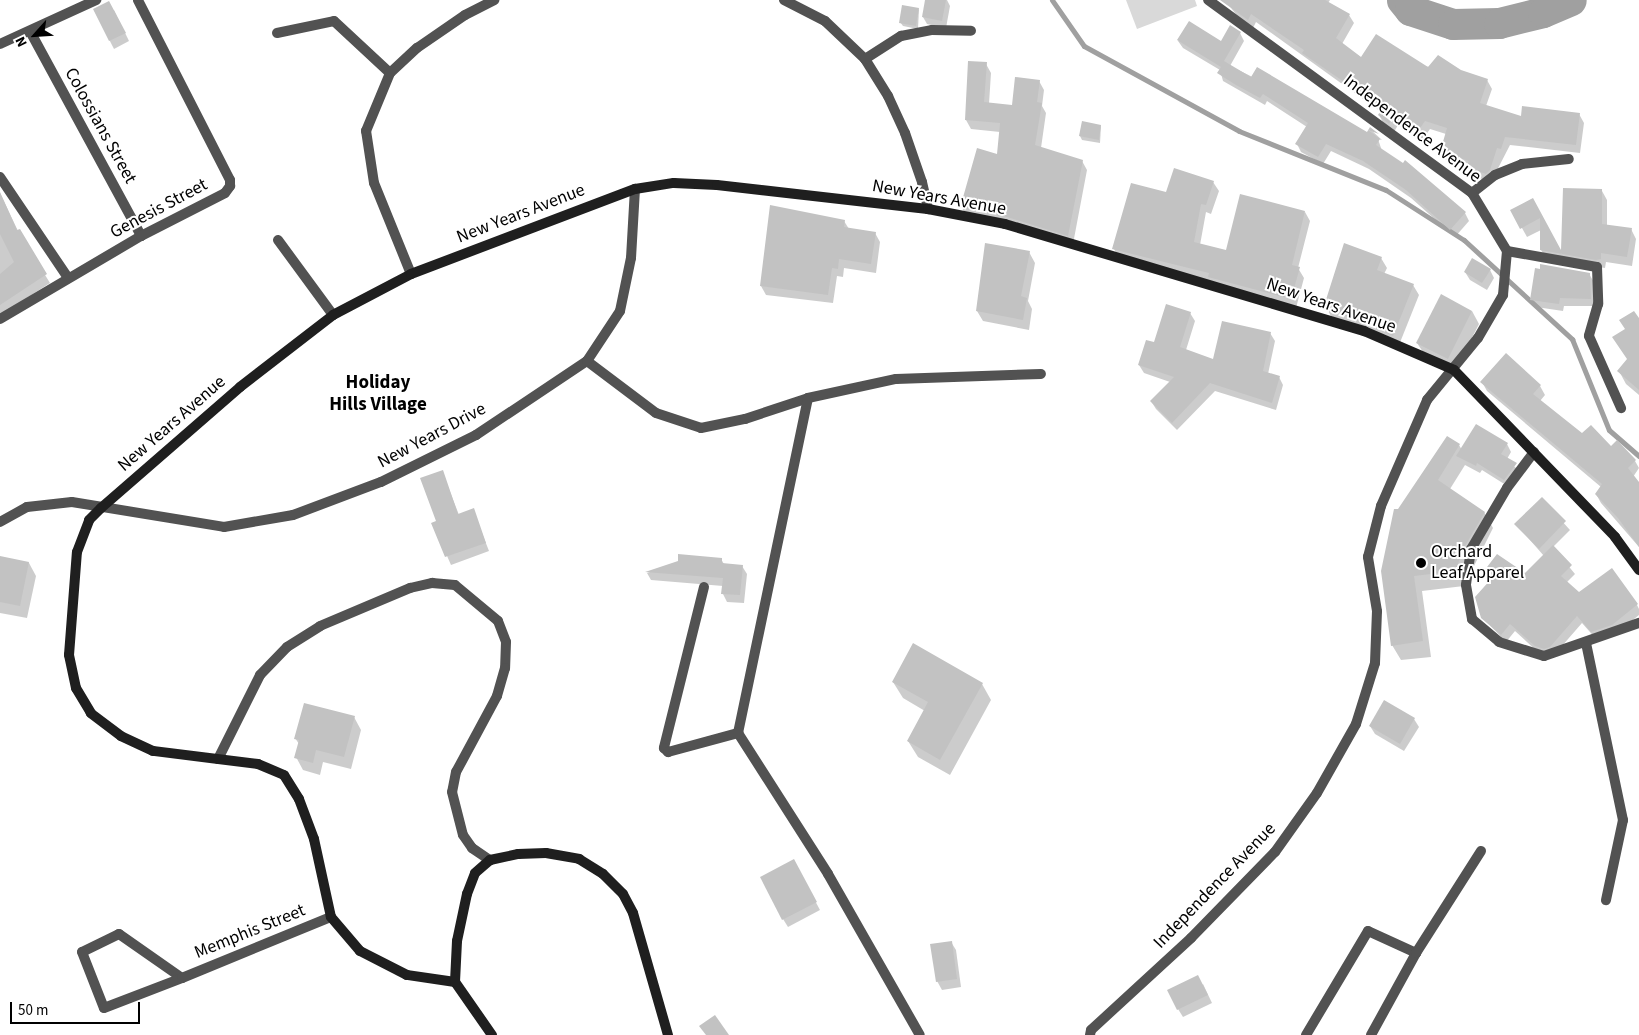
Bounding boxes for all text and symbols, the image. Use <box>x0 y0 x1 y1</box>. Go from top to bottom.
north arrow <box>10 10 60 60</box>
text: N <box>10 33 33 50</box>
street label: Colossians Street <box>59 64 141 188</box>
street label: Independence Avenue <box>1339 70 1485 188</box>
street label: Genesis Street <box>107 174 211 244</box>
street label: New Years Avenue <box>870 176 1008 220</box>
street label: New Years Avenue <box>454 180 588 248</box>
street label: New Years Avenue <box>1263 274 1399 338</box>
street label: New Years Avenue <box>114 371 230 477</box>
district label: Holiday Hills Village <box>329 372 427 416</box>
street label: New Years Drive <box>374 399 490 473</box>
place label: Orchard Leaf Apparel <box>1431 542 1524 584</box>
marker: Orchard Leaf Apparel <box>1415 557 1427 569</box>
street label: Independence Avenue <box>1149 818 1281 954</box>
street label: Memphis Street <box>192 900 308 964</box>
scale bar <box>12 992 142 1024</box>
text: 50 m <box>18 1000 48 1021</box>

